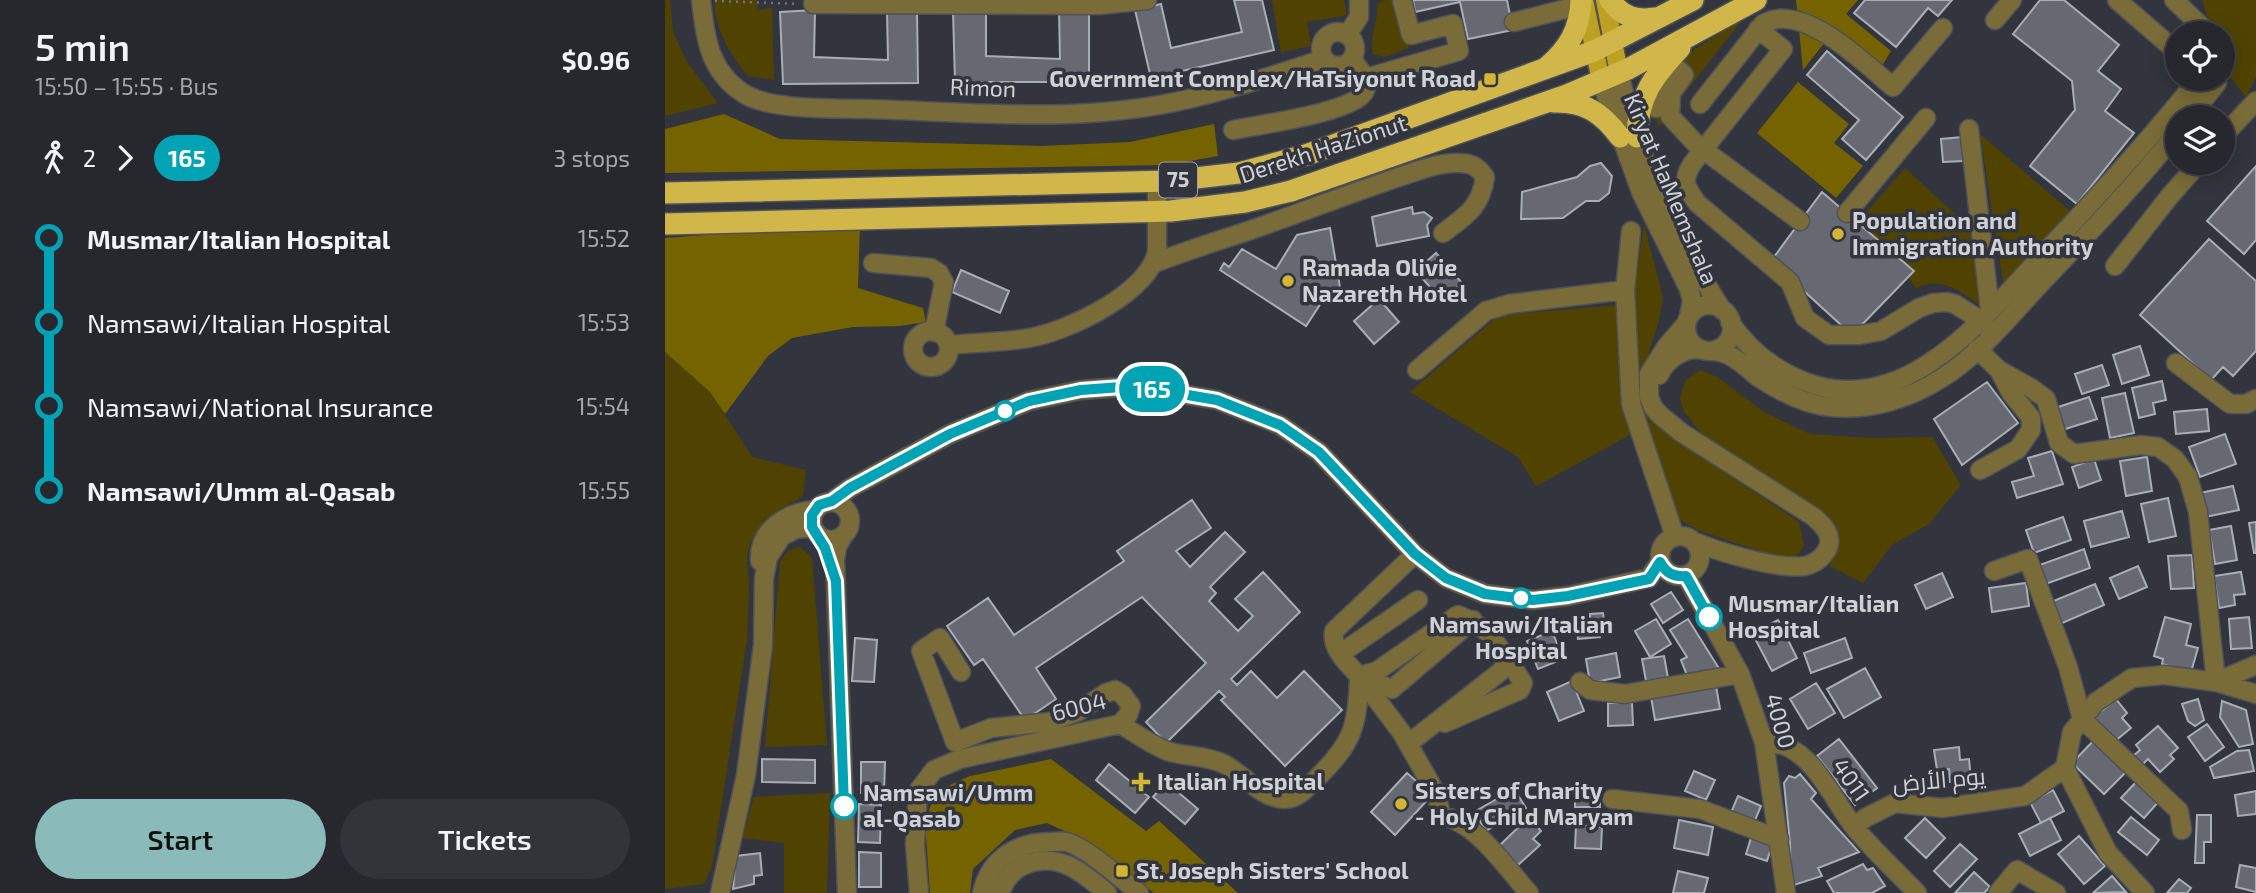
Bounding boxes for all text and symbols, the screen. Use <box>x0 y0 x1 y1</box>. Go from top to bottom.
map controls <box>2165 21 2235 175</box>
button: locate <box>2165 21 2235 91</box>
text: 5 min <box>35 23 130 69</box>
text: $0.96 <box>561 44 630 75</box>
place label: Government Complex/HaTsiyonut Road <box>1049 64 1476 92</box>
marker: Government Complex/HaTsiyonut Road <box>1482 71 1498 87</box>
text: 15:50 – 15:55 · Bus <box>35 72 218 100</box>
street label: Rimon <box>949 72 1017 102</box>
street label: Kiryat HaMemshala <box>1619 89 1725 288</box>
button: layers <box>2165 105 2235 175</box>
street label: Derekh HaZionut <box>1236 108 1410 188</box>
icon: walk <box>35 139 73 177</box>
icon: forward <box>106 139 144 177</box>
text: 165 <box>168 143 206 172</box>
text: 2 <box>83 144 96 172</box>
text: 3 stops <box>554 144 630 172</box>
road number: 75 <box>1159 162 1197 198</box>
place label: Population and Immigration Authority <box>1852 206 2094 260</box>
text: Musmar/Italian Hospital <box>87 223 390 254</box>
text: 15:52 <box>578 224 630 252</box>
marker: Population and Immigration Authority <box>1830 226 1846 242</box>
place label: Ramada Olivie Nazareth Hotel <box>1302 253 1468 307</box>
marker: Ramada Olivie Nazareth Hotel <box>1280 273 1296 289</box>
text: Namsawi/Italian Hospital <box>87 307 390 338</box>
text: 15:53 <box>578 308 630 336</box>
line badge: 165 <box>1112 366 1192 412</box>
text: 165 <box>1133 374 1171 403</box>
text: Namsawi/National Insurance <box>87 391 433 422</box>
text: 15:54 <box>577 392 630 420</box>
unlabelled marker <box>995 401 1015 421</box>
text: Namsawi/Umm al-Qasab <box>87 475 396 506</box>
text: 15:55 <box>578 476 630 504</box>
marker: Namsawi/Italian Hospital <box>1511 588 1531 608</box>
place label: Musmar/Italian Hospital <box>1728 589 1899 643</box>
marker: Musmar/Italian Hospital <box>1696 604 1722 630</box>
place label: Namsawi/Italian Hospital <box>1429 610 1613 664</box>
street label: 6004 <box>1049 686 1109 726</box>
street label: 4000 <box>1760 690 1802 751</box>
street label: 4011 <box>1827 752 1877 806</box>
street label: يوم الأرض <box>1891 761 1987 800</box>
place label: Italian Hospital <box>1157 767 1324 795</box>
marker: Italian Hospital <box>1131 772 1151 792</box>
place label: Sisters of Charity - Holy Child Maryam <box>1415 776 1634 830</box>
place label: Namsawi/Umm al-Qasab <box>863 778 1033 833</box>
marker: Namsawi/Umm al-Qasab <box>831 793 857 819</box>
marker: Sisters of Charity - Holy Child Maryam <box>1393 796 1409 812</box>
button: Start <box>35 799 326 879</box>
button: Tickets <box>340 799 630 879</box>
place label: St. Joseph Sisters' School <box>1136 856 1409 884</box>
marker: St. Joseph Sisters' School <box>1114 863 1130 879</box>

